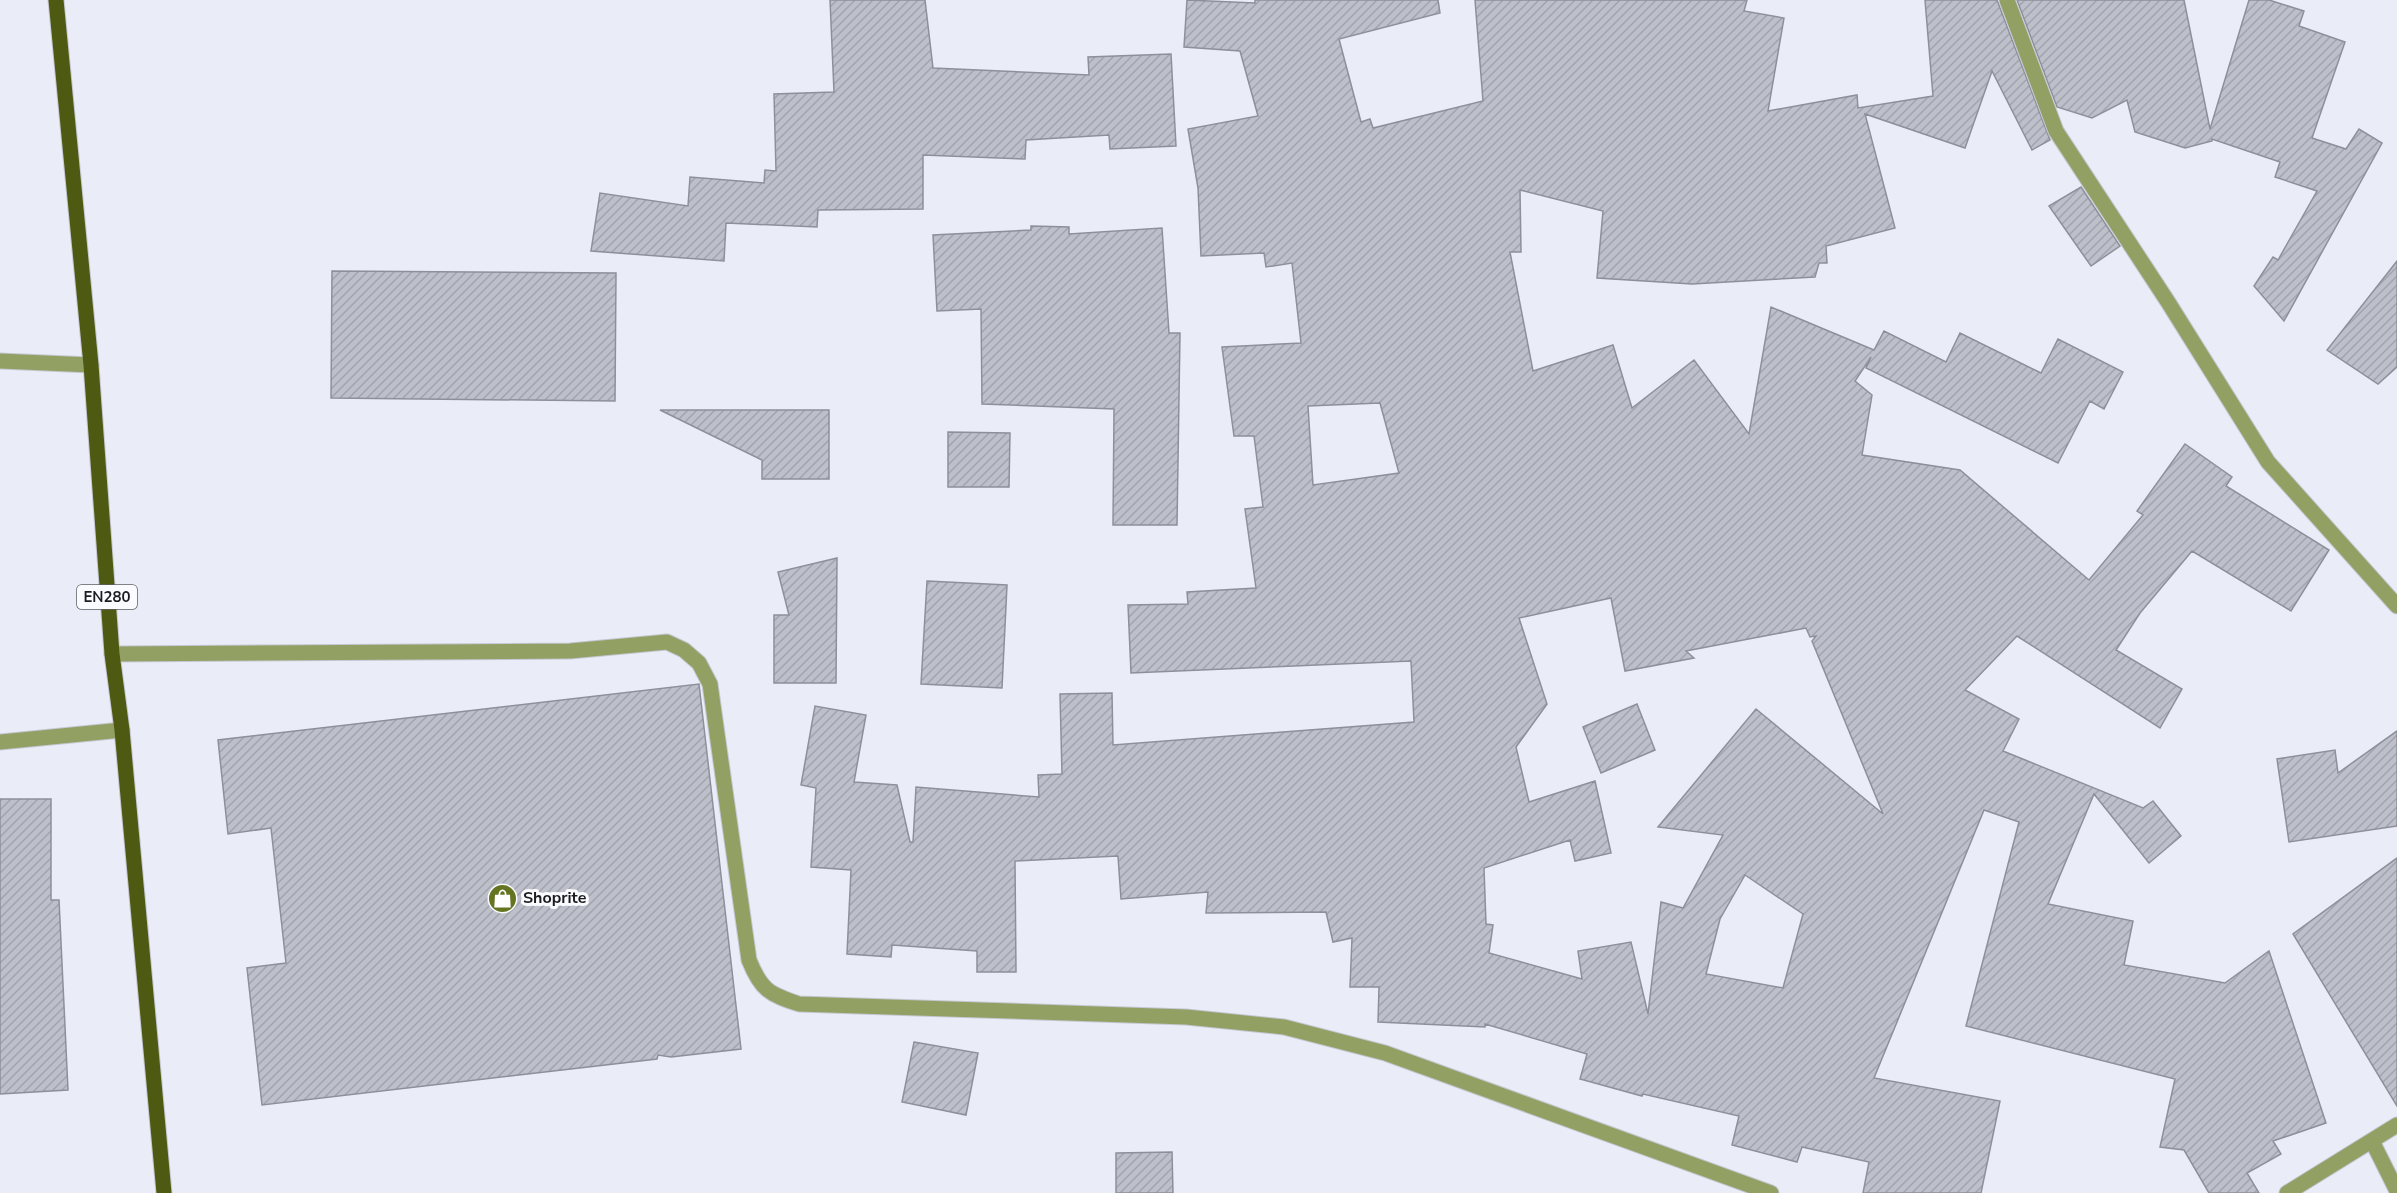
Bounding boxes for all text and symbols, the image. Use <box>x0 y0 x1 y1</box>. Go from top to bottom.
road number: EN280 <box>77 585 137 609</box>
shop icon: Shoprite <box>486 882 518 914</box>
place label: Shoprite <box>523 887 587 909</box>

